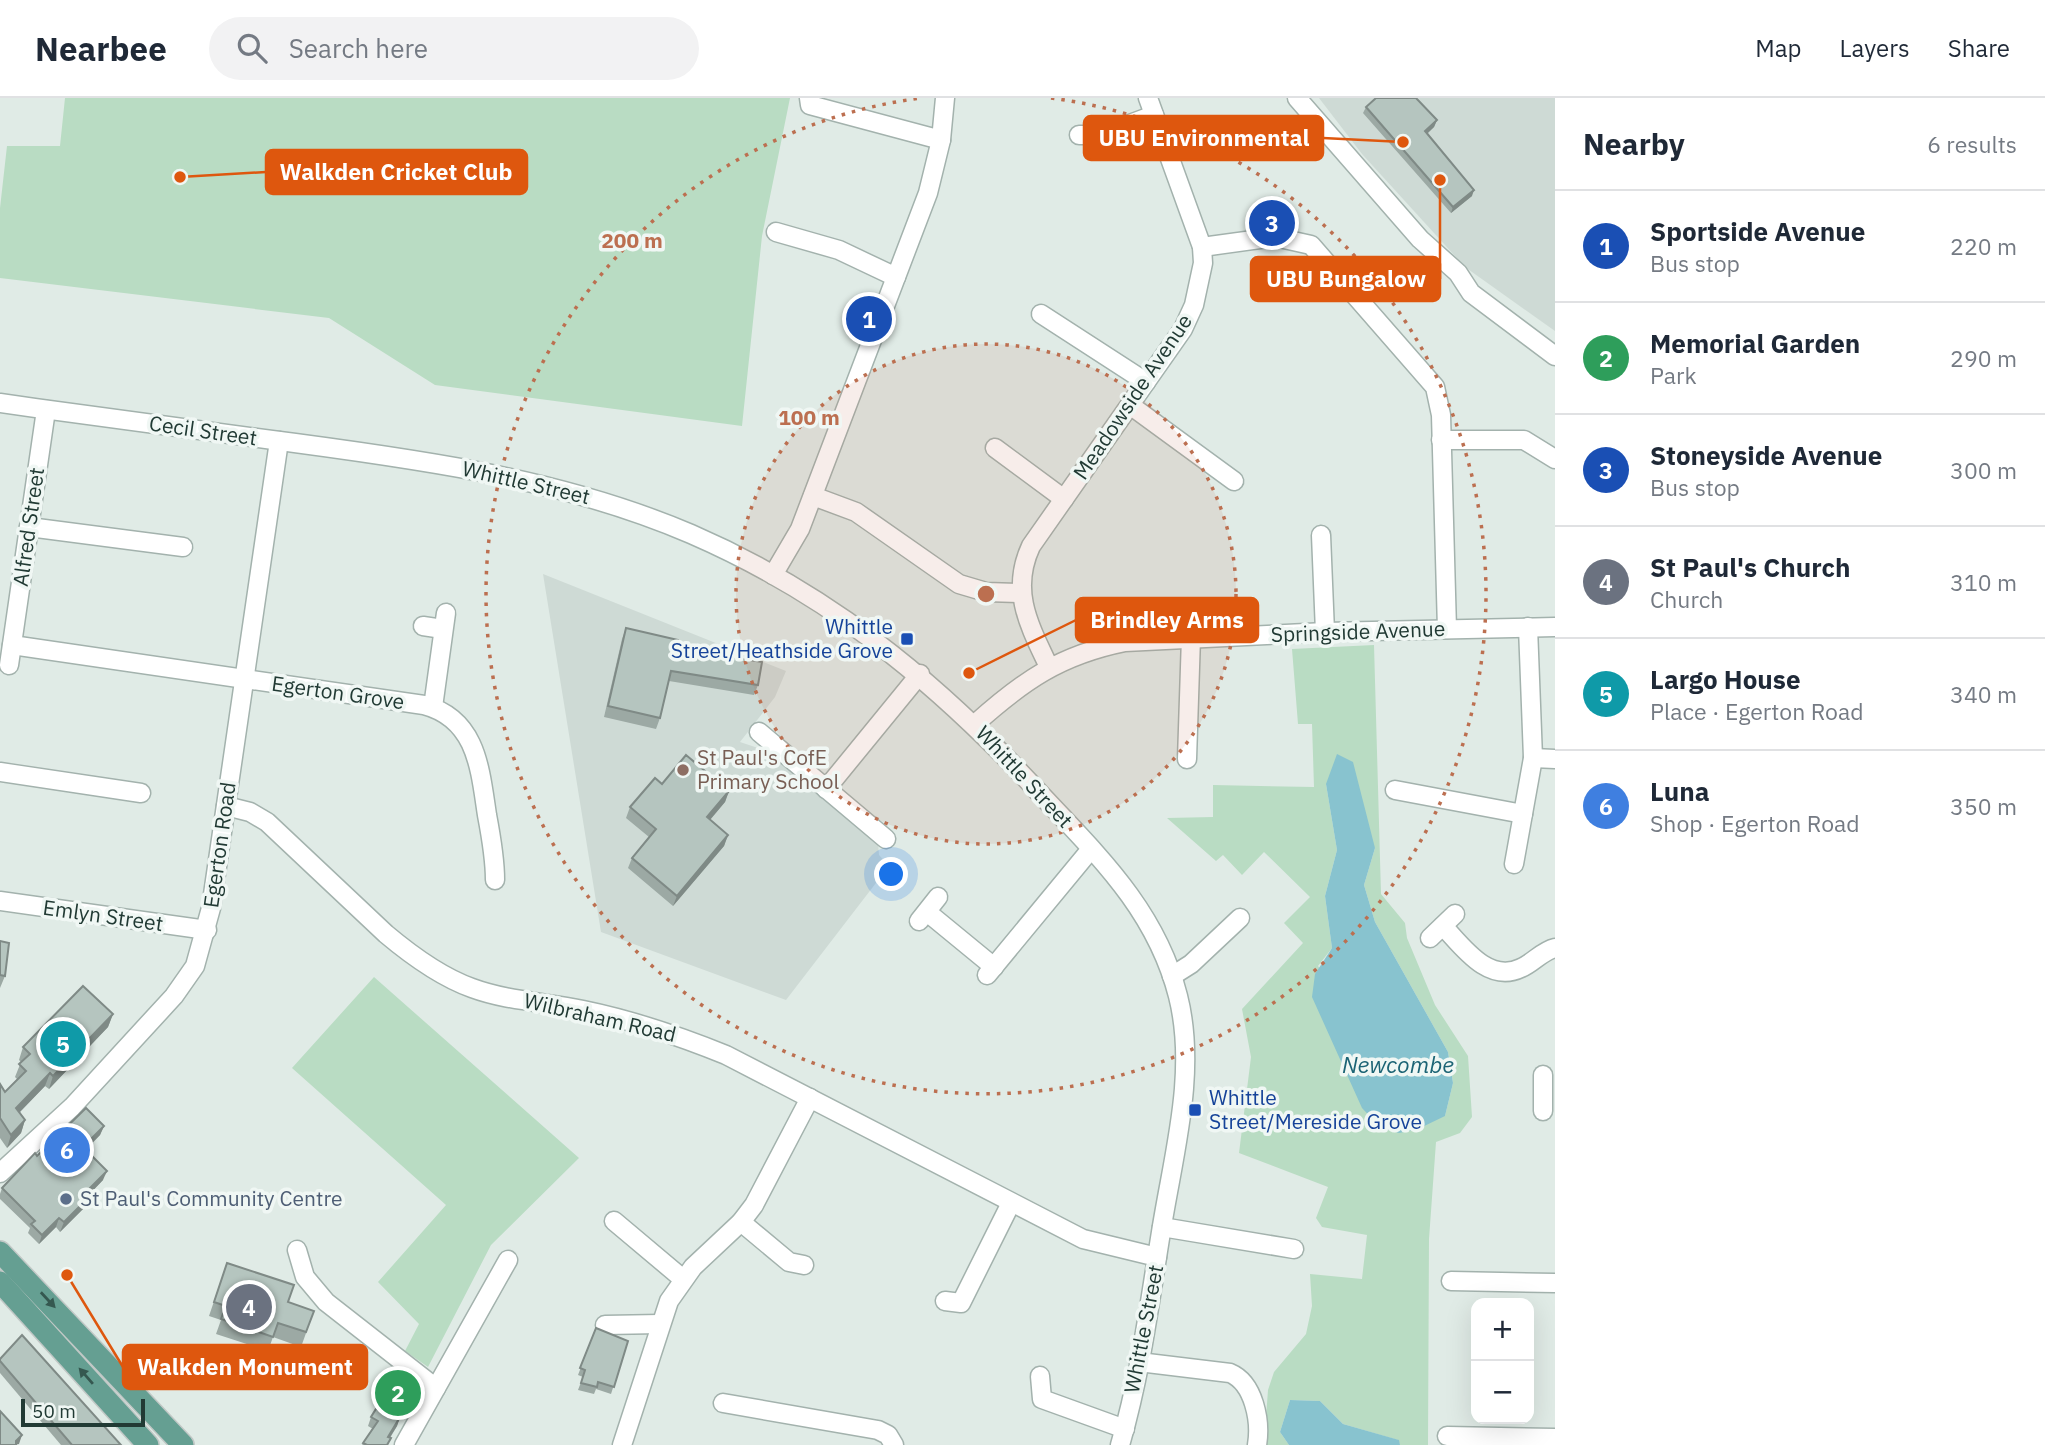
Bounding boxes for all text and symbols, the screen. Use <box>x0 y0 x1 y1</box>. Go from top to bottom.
search box <box>209 17 699 80</box>
text: Nearbee <box>35 27 167 70</box>
icon: search <box>233 29 271 67</box>
text: Search here <box>289 31 428 65</box>
text: Map <box>1755 32 1802 64</box>
text: Layers <box>1840 32 1910 64</box>
text: Share <box>1948 32 2010 64</box>
callout: UBU Environmental <box>1084 116 1323 160</box>
text: UBU Environmental <box>1098 122 1310 152</box>
text: Nearby <box>1583 124 1685 163</box>
text: 6 results <box>1927 129 2017 159</box>
callout: Walkden Cricket Club <box>266 150 527 194</box>
text: Walkden Cricket Club <box>280 156 512 186</box>
pin: 3 <box>1249 197 1295 249</box>
text: Sportside Avenue <box>1650 214 1865 248</box>
text: 200 m <box>601 226 663 254</box>
text: 1 <box>1599 231 1613 261</box>
text: 220 m <box>1950 231 2017 261</box>
text: Bus stop <box>1650 248 1740 278</box>
callout: UBU Bungalow <box>1251 257 1440 301</box>
text: UBU Bungalow <box>1266 263 1426 293</box>
pin: 1 <box>846 293 892 345</box>
street label: Meadowside Avenue <box>1066 308 1198 485</box>
text: Memorial Garden <box>1650 326 1860 360</box>
text: 2 <box>1599 343 1613 373</box>
text: 290 m <box>1950 343 2017 373</box>
text: Park <box>1650 360 1697 390</box>
text: 100 m <box>778 403 840 431</box>
street label: Cecil Street <box>147 409 259 451</box>
text: Stoneyside Avenue <box>1650 438 1882 472</box>
street label: Whittle Street <box>460 454 593 510</box>
text: 3 <box>1599 455 1613 485</box>
text: 300 m <box>1950 455 2017 485</box>
street label: Alfred Street <box>6 466 50 588</box>
text: Bus stop <box>1650 472 1740 502</box>
text: St Paul's Church <box>1650 550 1850 584</box>
text: 4 <box>1599 567 1613 597</box>
text: 310 m <box>1950 567 2017 597</box>
centre of rings <box>974 582 998 606</box>
text: Church <box>1650 584 1723 614</box>
callout: Brindley Arms <box>1076 598 1258 642</box>
text: Brindley Arms <box>1090 604 1244 634</box>
place label: Whittle Street/Heathside Grove <box>671 612 893 664</box>
street label: Springside Avenue <box>1270 614 1446 648</box>
marker: Whittle Street/Heathside Grove <box>899 631 915 647</box>
text: Largo House <box>1650 662 1801 696</box>
street label: Egerton Grove <box>270 669 406 715</box>
text: 5 <box>1599 679 1613 709</box>
text: 340 m <box>1950 679 2017 709</box>
text: Place · Egerton Road <box>1650 696 1864 726</box>
street label: Whittle Street <box>970 719 1079 833</box>
place label: St Paul's CofE Primary School <box>697 743 840 795</box>
marker: St Paul's CofE Primary School <box>675 762 691 778</box>
text: Luna <box>1650 774 1709 808</box>
street label: Egerton Road <box>196 780 242 910</box>
text: 6 <box>1599 791 1613 821</box>
text: 350 m <box>1950 791 2017 821</box>
text: Shop · Egerton Road <box>1650 808 1860 838</box>
your location <box>874 857 908 891</box>
street label: Emlyn Street <box>41 893 165 937</box>
street label: Wilbraham Road <box>521 986 679 1048</box>
pin: 5 <box>40 1018 86 1070</box>
water label: Newcombe <box>1342 1049 1454 1079</box>
place label: Whittle Street/Mereside Grove <box>1209 1083 1422 1135</box>
marker: Whittle Street/Mereside Grove <box>1187 1102 1203 1118</box>
pin: 6 <box>44 1124 90 1176</box>
place label: St Paul's Community Centre <box>80 1184 343 1212</box>
marker: St Paul's Community Centre <box>58 1191 74 1207</box>
street label: Whittle Street <box>1117 1262 1169 1395</box>
pin: 4 <box>226 1281 272 1333</box>
one-way arrow <box>40 1292 57 1309</box>
map controls <box>1471 1298 1534 1424</box>
button: + <box>1471 1298 1534 1361</box>
callout: Walkden Monument <box>123 1345 367 1389</box>
text: Walkden Monument <box>137 1351 353 1381</box>
button: − <box>1471 1361 1534 1424</box>
one-way arrow <box>79 1367 94 1384</box>
pin: 2 <box>375 1367 421 1419</box>
scale bar <box>21 1396 145 1428</box>
text: 50 m <box>32 1399 76 1423</box>

